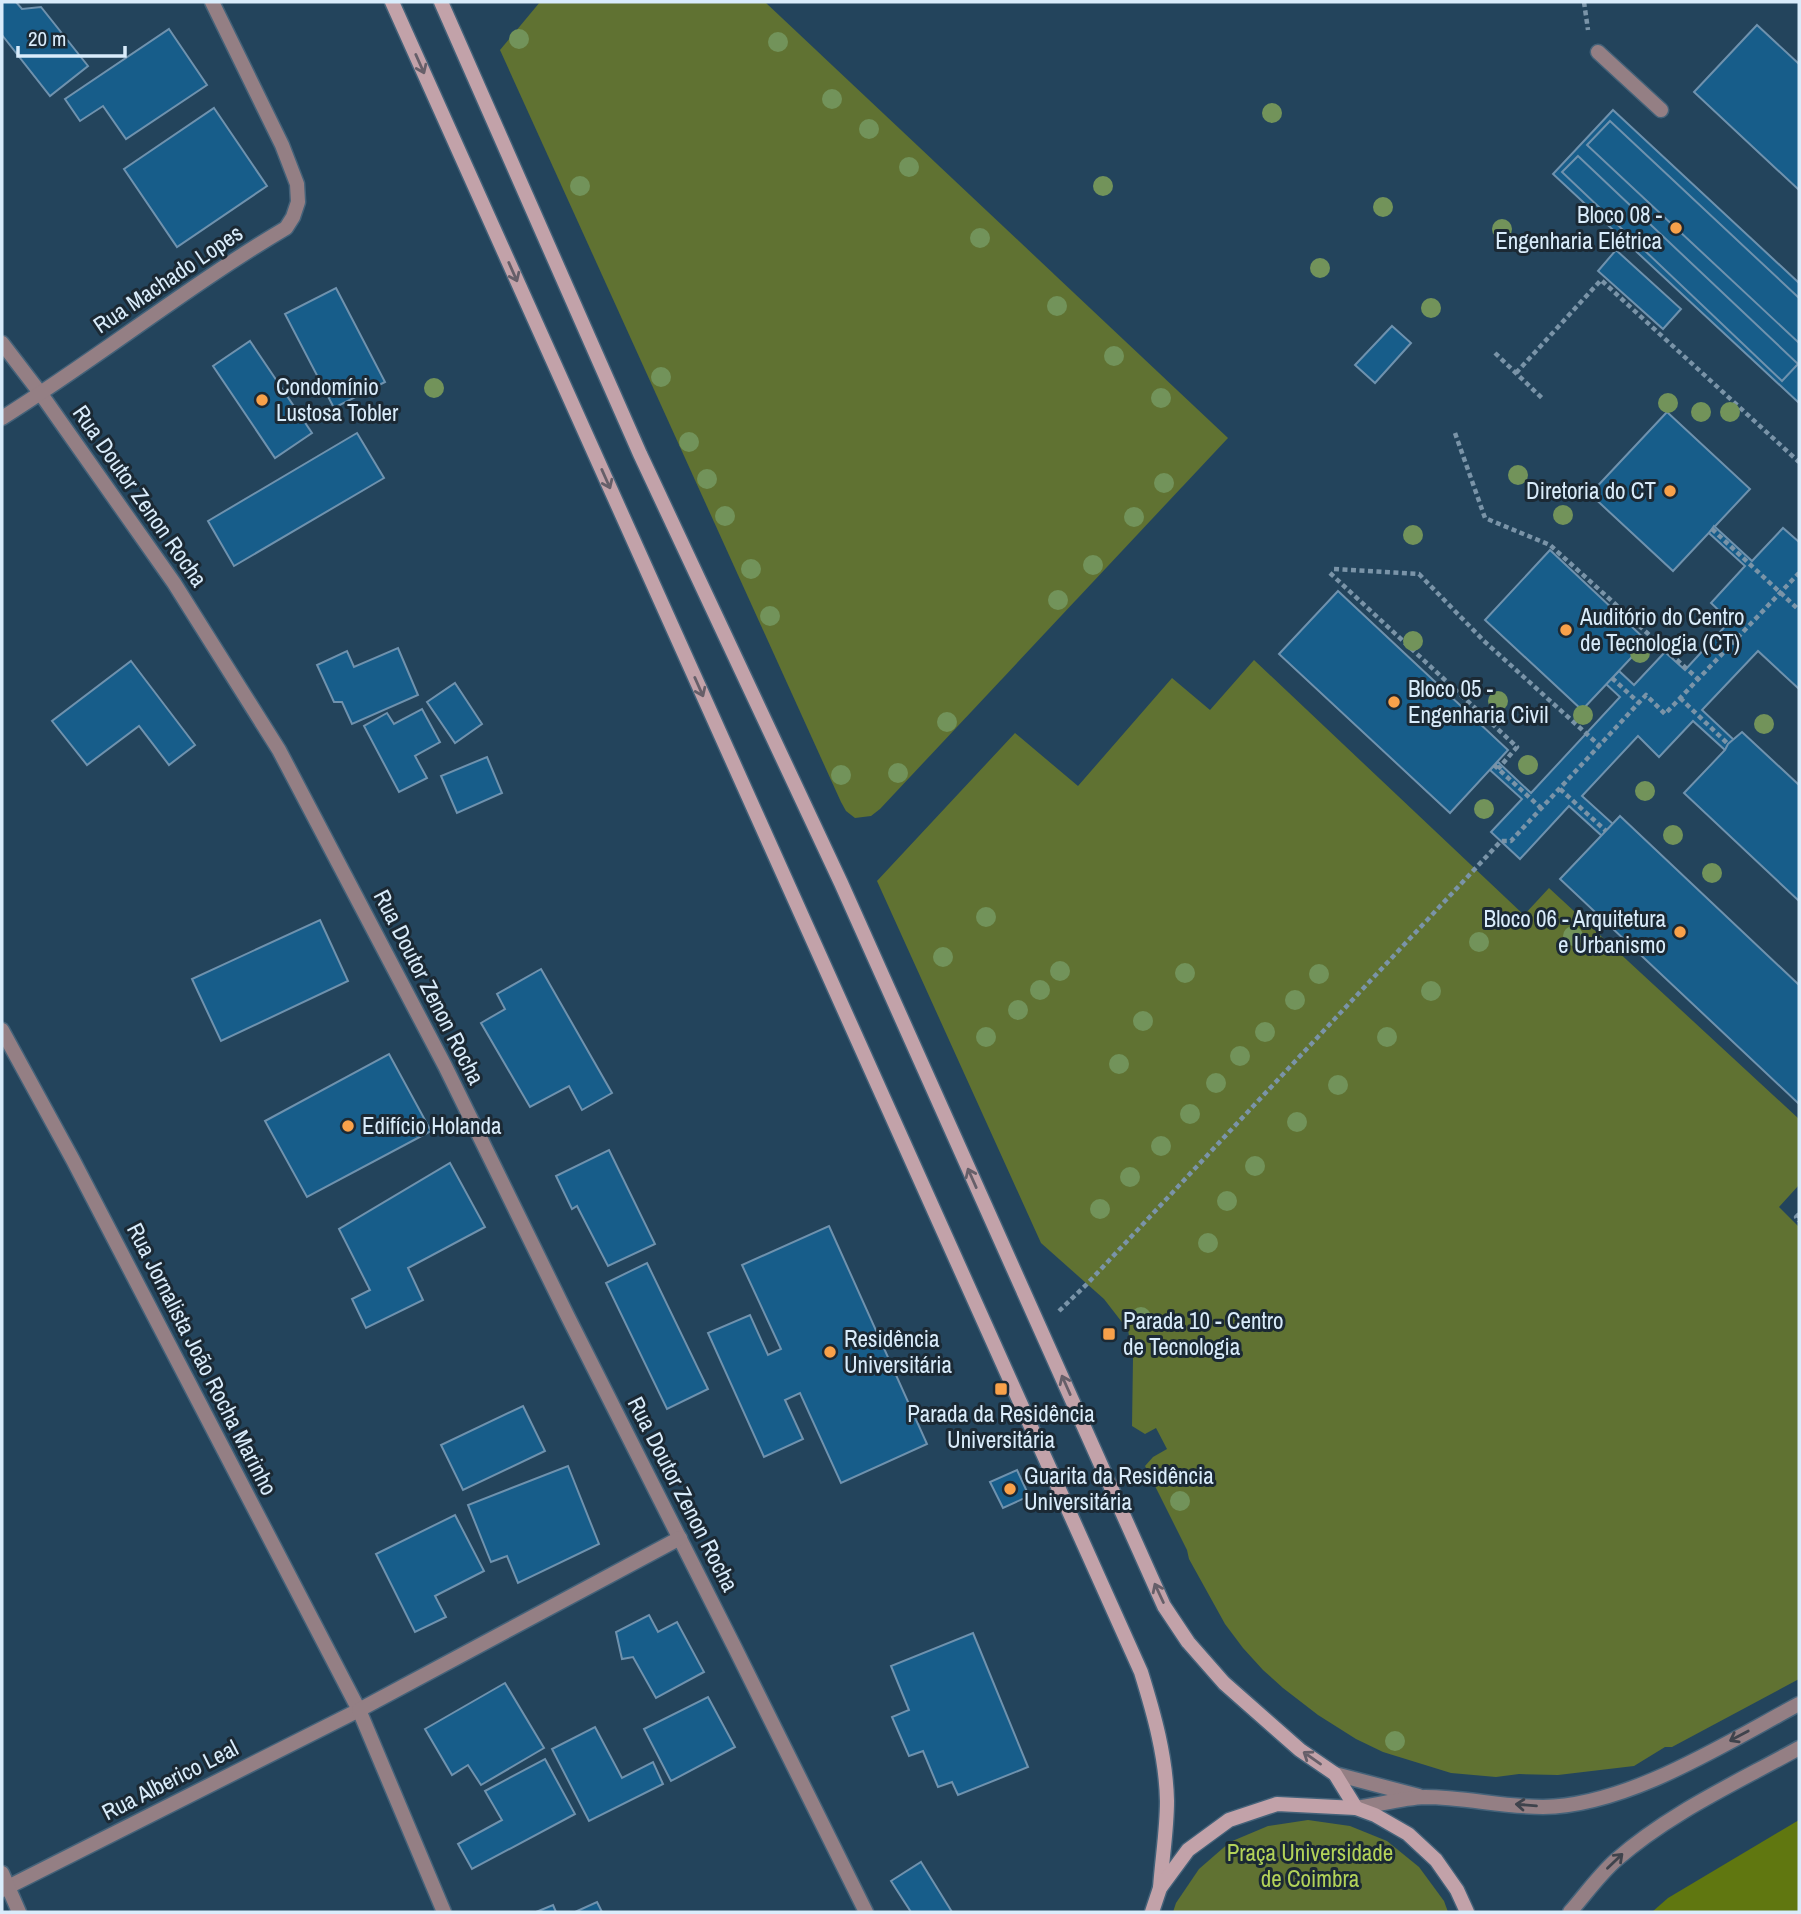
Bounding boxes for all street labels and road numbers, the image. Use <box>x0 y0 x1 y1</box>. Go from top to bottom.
street label: Rua Machado Lopes <box>87 217 249 340</box>
street label: Rua Doutor Zenon Rocha <box>66 399 215 593</box>
street label: Rua Doutor Zenon Rocha <box>367 884 492 1090</box>
street label: Rua Jornalista João Rocha Marinho <box>120 1217 285 1500</box>
street label: Rua Doutor Zenon Rocha <box>621 1391 746 1597</box>
street label: Rua Alberico Leal <box>96 1732 243 1827</box>

